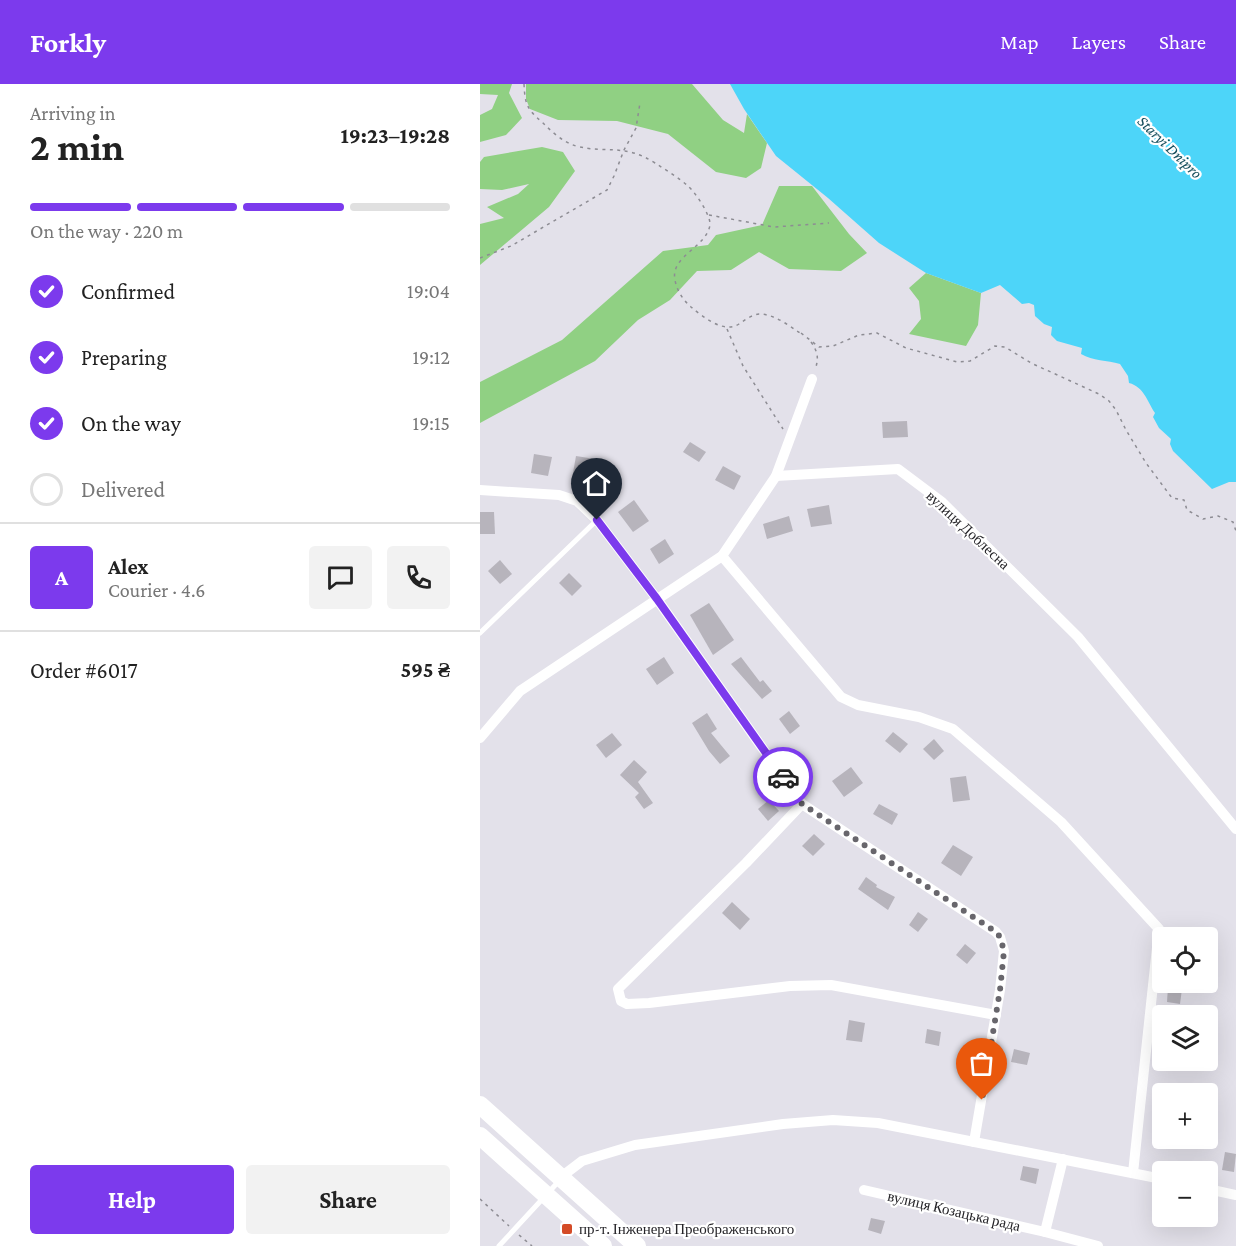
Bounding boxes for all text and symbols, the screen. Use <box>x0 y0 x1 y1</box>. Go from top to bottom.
text: Forkly <box>30 27 106 58</box>
text: Map <box>1000 30 1039 54</box>
text: Layers <box>1072 30 1126 54</box>
text: Share <box>1159 30 1206 54</box>
text: Arriving in <box>30 102 115 124</box>
water label: Staryi Dnipro <box>1134 112 1206 183</box>
text: 19:23–19:28 <box>341 123 450 148</box>
text: 2 min <box>30 125 124 168</box>
text: On the way · 220 m <box>30 220 183 242</box>
icon: check <box>30 275 63 308</box>
text: Confirmed <box>81 279 175 304</box>
text: 19:04 <box>407 280 450 302</box>
icon: check <box>30 341 63 374</box>
text: Preparing <box>81 345 167 370</box>
text: 19:12 <box>412 346 450 368</box>
icon: check <box>30 407 63 440</box>
text: On the way <box>81 411 181 436</box>
text: 19:15 <box>413 412 450 434</box>
pin <box>571 458 622 520</box>
icon: home <box>580 467 613 500</box>
text: Delivered <box>81 477 165 502</box>
street label: вулиця Доблесна <box>923 487 1013 573</box>
button: chat <box>309 546 372 609</box>
button: phone <box>387 546 450 609</box>
text: Alex <box>108 554 149 579</box>
text: A <box>55 565 68 590</box>
text: Courier · 4.6 <box>108 579 206 601</box>
text: 595 ₴ <box>400 657 450 682</box>
text: Order #6017 <box>30 658 138 683</box>
courier <box>753 747 813 807</box>
icon: car <box>767 761 800 794</box>
map controls <box>1152 927 1218 1227</box>
button: locate <box>1152 927 1218 993</box>
button: layers <box>1152 1005 1218 1071</box>
pin <box>956 1038 1007 1100</box>
icon: bag <box>965 1047 998 1080</box>
button: + <box>1152 1083 1218 1149</box>
button: − <box>1152 1161 1218 1227</box>
button: Help <box>30 1165 234 1234</box>
button: Share <box>246 1165 450 1234</box>
street label: вулиця Козацька рада <box>886 1188 1022 1234</box>
place label: пр-т. Інженера Преображенського <box>579 1221 794 1237</box>
marker: пр-т. Інженера Преображенського <box>560 1222 574 1236</box>

